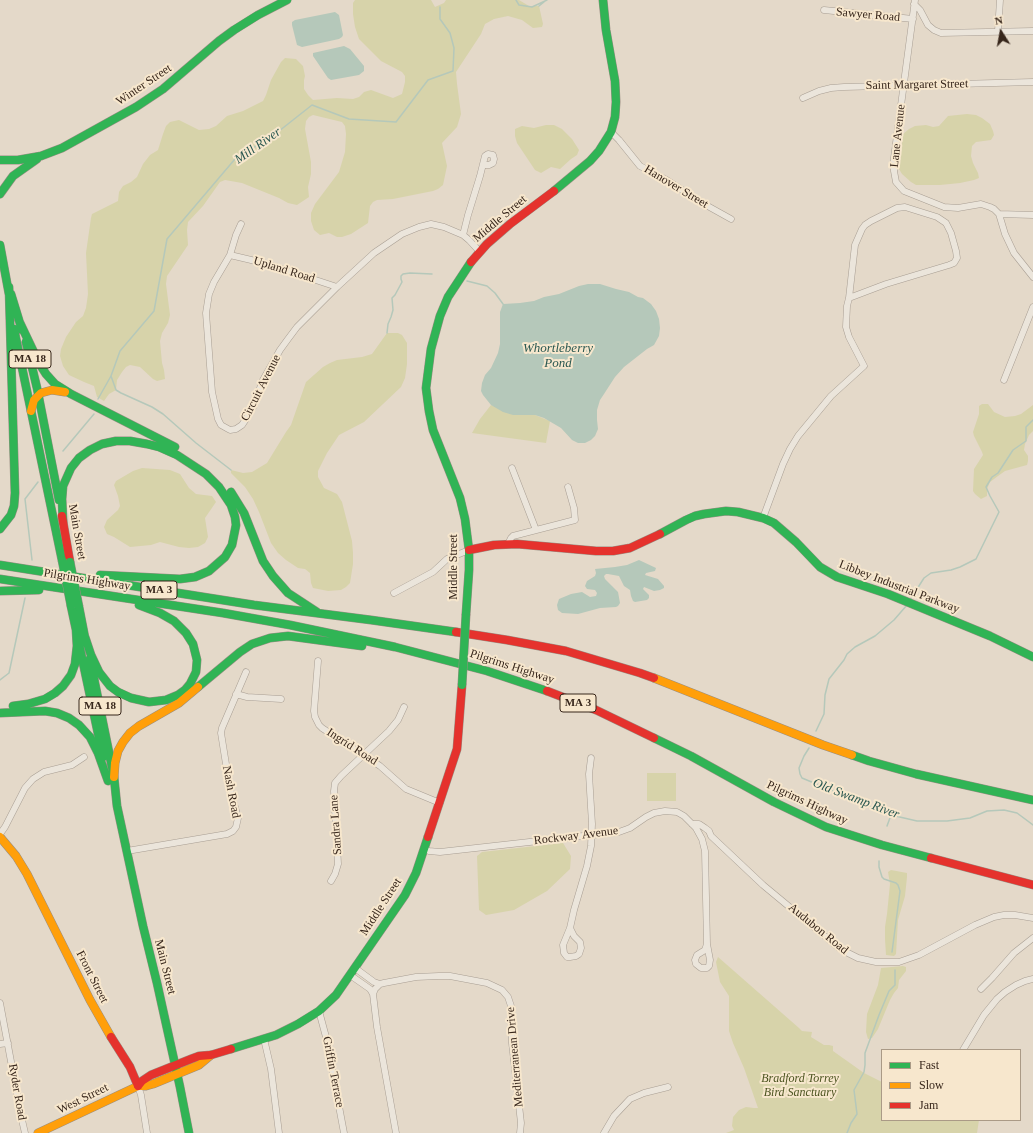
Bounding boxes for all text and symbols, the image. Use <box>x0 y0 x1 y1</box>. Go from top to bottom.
street label: Sawyer Road <box>835 5 901 25</box>
north arrow <box>981 12 1021 52</box>
text: N <box>994 14 1004 27</box>
street label: Winter Street <box>114 61 174 109</box>
street label: Saint Margaret Street <box>866 77 968 93</box>
street label: Lane Avenue <box>888 104 908 168</box>
water label: Mill River <box>232 124 284 168</box>
street label: Hanover Street <box>641 162 711 212</box>
street label: Middle Street <box>470 192 530 246</box>
street label: Upland Road <box>251 254 317 286</box>
water label: Whortleberry Pond <box>523 341 593 372</box>
road number: MA 18 <box>9 350 51 368</box>
street label: Circuit Avenue <box>238 352 284 424</box>
street label: Main Street <box>65 503 89 561</box>
street label: Middle Street <box>447 534 461 600</box>
street label: Libbey Industrial Parkway <box>837 557 961 617</box>
street label: Pilgrims Highway <box>43 566 131 594</box>
road number: MA 3 <box>141 581 177 599</box>
street label: Pilgrims Highway <box>468 647 556 687</box>
road number: MA 3 <box>560 694 596 712</box>
road number: MA 18 <box>79 697 121 715</box>
street label: Ingrid Road <box>324 725 380 769</box>
street label: Nash Road <box>219 765 243 819</box>
water label: Old Swamp River <box>810 775 902 823</box>
street label: Pilgrims Highway <box>764 778 850 828</box>
street label: Sandra Lane <box>327 794 345 856</box>
street label: Rockway Avenue <box>533 824 619 848</box>
street label: Middle Street <box>357 876 405 938</box>
street label: Audubon Road <box>785 900 851 958</box>
street label: Main Street <box>151 938 179 996</box>
street label: Front Street <box>73 948 111 1006</box>
street label: Mediterranean Drive <box>503 1006 527 1108</box>
street label: Griffin Terrace <box>319 1035 347 1109</box>
legend <box>881 1049 1021 1121</box>
text: Fast <box>919 1058 939 1072</box>
street label: Ryder Road <box>5 1063 29 1121</box>
park label: Bradford Torrey Bird Sanctuary <box>761 1072 839 1100</box>
text: Slow <box>919 1078 944 1092</box>
street label: West Street <box>55 1081 111 1117</box>
text: Jam <box>919 1098 938 1112</box>

